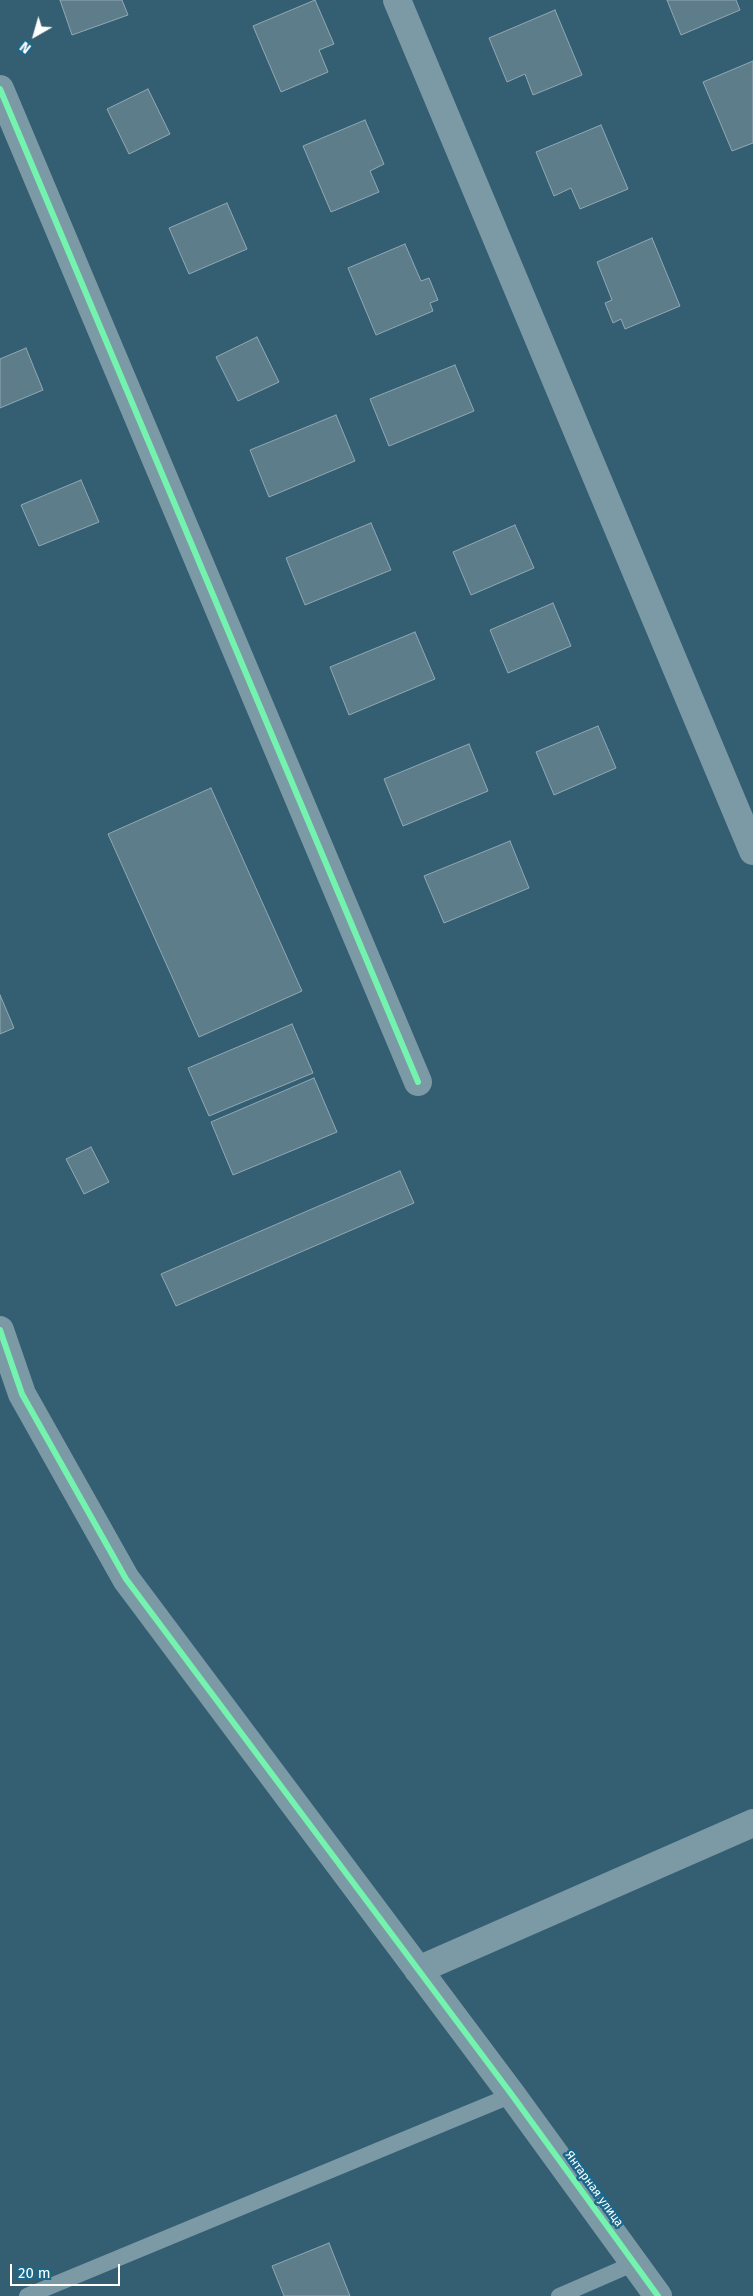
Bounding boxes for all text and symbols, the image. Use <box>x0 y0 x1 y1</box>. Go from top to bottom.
north arrow <box>10 10 60 60</box>
text: N <box>17 38 34 57</box>
street label: Янтарная улица <box>562 2148 626 2230</box>
scale bar <box>12 2254 122 2286</box>
text: 20 m <box>18 2264 51 2282</box>

